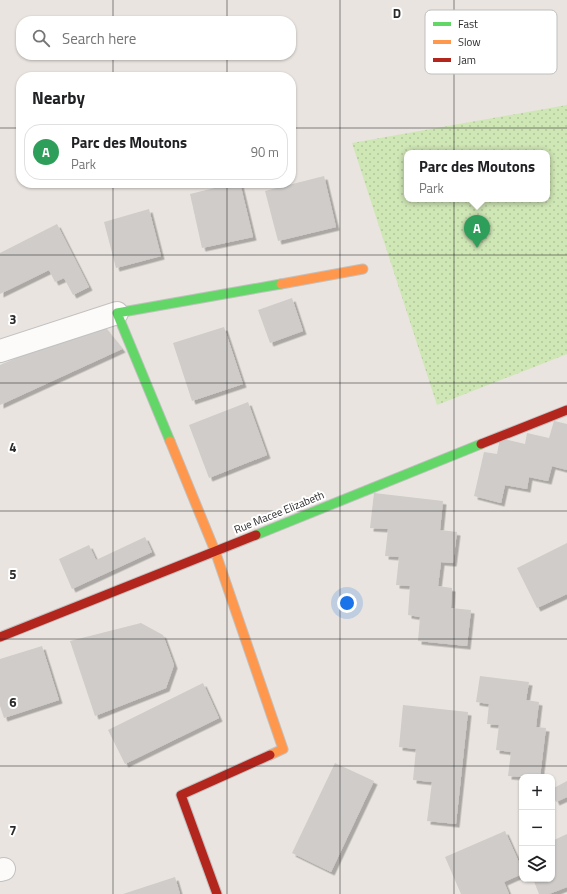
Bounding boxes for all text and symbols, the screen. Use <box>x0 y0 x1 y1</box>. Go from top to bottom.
text: D <box>393 3 401 23</box>
legend <box>425 10 557 74</box>
search box <box>16 16 296 60</box>
text: Fast <box>458 16 478 32</box>
icon: search <box>30 27 52 49</box>
text: Search here <box>62 27 136 50</box>
text: Slow <box>458 34 481 50</box>
text: Jam <box>458 52 476 68</box>
text: Nearby <box>32 85 85 111</box>
text: Parc des Moutons <box>71 131 187 154</box>
text: A <box>42 142 50 162</box>
text: 90 m <box>251 142 279 162</box>
popup <box>404 150 550 202</box>
text: Park <box>71 154 96 174</box>
text: Parc des Moutons <box>419 155 535 178</box>
text: Park <box>419 178 444 198</box>
pin: A <box>464 215 490 248</box>
text: 3 <box>9 309 17 329</box>
text: 4 <box>9 437 17 457</box>
street label: Rue Macee Elizabeth <box>231 487 327 537</box>
text: 5 <box>9 564 17 584</box>
your location <box>337 593 357 613</box>
text: 6 <box>9 692 17 712</box>
map controls <box>519 774 555 882</box>
button: + <box>519 774 555 810</box>
button: − <box>519 810 555 846</box>
text: 7 <box>9 820 17 840</box>
button: layers <box>519 846 555 882</box>

